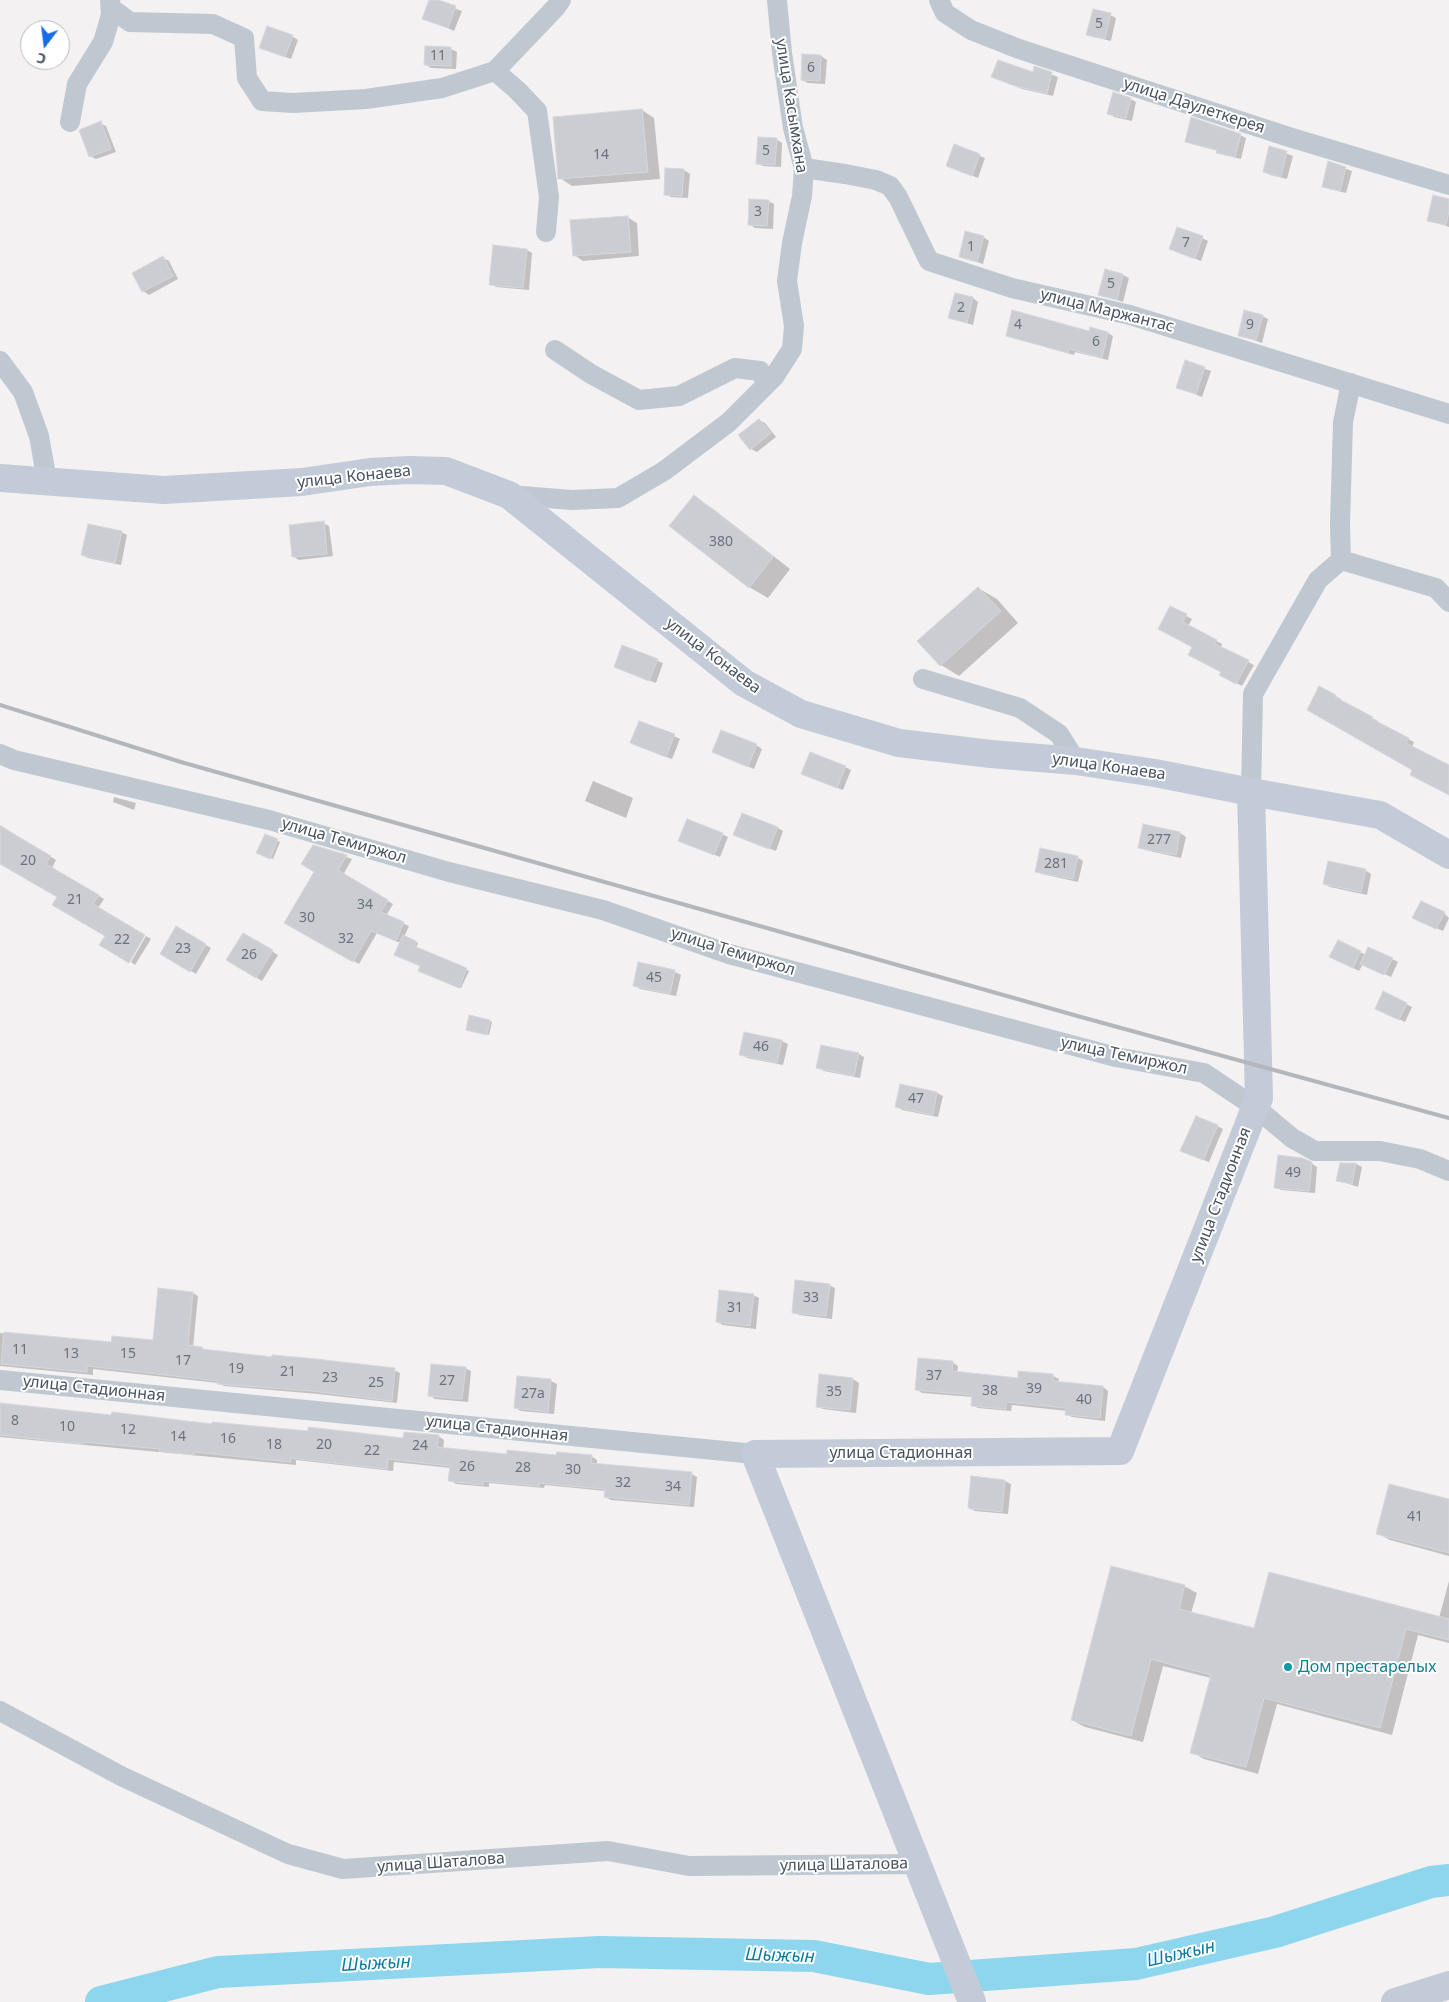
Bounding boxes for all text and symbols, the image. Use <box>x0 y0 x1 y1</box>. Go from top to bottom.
house number: 5 <box>1095 16 1103 32</box>
north arrow <box>20 20 70 70</box>
street label: улица Касымхана <box>771 37 811 175</box>
house number: 11 <box>430 48 446 64</box>
text: С <box>34 49 48 69</box>
house number: 6 <box>807 60 815 76</box>
street label: улица Даулеткерея <box>1121 74 1267 138</box>
house number: 5 <box>762 143 770 159</box>
house number: 14 <box>593 147 609 163</box>
house number: 3 <box>754 204 762 220</box>
house number: 7 <box>1182 235 1190 251</box>
house number: 1 <box>967 239 975 255</box>
house number: 5 <box>1107 276 1115 292</box>
street label: улица Маржантас <box>1038 285 1176 337</box>
house number: 2 <box>957 300 965 316</box>
house number: 4 <box>1014 317 1022 333</box>
house number: 9 <box>1246 317 1254 333</box>
house number: 6 <box>1092 334 1100 350</box>
street label: улица Конаева <box>296 461 412 493</box>
house number: 380 <box>709 534 733 550</box>
street label: улица Конаева <box>662 614 764 698</box>
street label: улица Конаева <box>1051 750 1167 784</box>
street label: улица Темиржол <box>279 814 409 868</box>
house number: 277 <box>1147 832 1171 848</box>
house number: 20 <box>20 853 36 869</box>
house number: 281 <box>1044 856 1068 872</box>
house number: 21 <box>67 892 83 908</box>
house number: 34 <box>357 897 373 913</box>
house number: 30 <box>299 910 315 926</box>
street label: улица Темиржол <box>669 924 797 980</box>
house number: 32 <box>338 931 354 947</box>
house number: 22 <box>114 932 130 948</box>
house number: 23 <box>175 941 191 957</box>
house number: 26 <box>241 947 257 963</box>
house number: 45 <box>646 970 662 986</box>
street label: улица Темиржол <box>1059 1033 1189 1079</box>
house number: 46 <box>753 1039 769 1055</box>
house number: 47 <box>908 1091 924 1107</box>
street label: улица Стадионная <box>1186 1125 1256 1265</box>
house number: 49 <box>1285 1165 1301 1181</box>
house number: 33 <box>803 1290 819 1306</box>
house number: 31 <box>727 1300 743 1316</box>
house number: 11 <box>12 1342 28 1358</box>
house number: 13 <box>63 1346 79 1362</box>
house number: 15 <box>120 1346 136 1362</box>
house number: 17 <box>175 1353 191 1369</box>
house number: 19 <box>228 1361 244 1377</box>
house number: 21 <box>280 1364 296 1380</box>
house number: 37 <box>926 1368 942 1384</box>
house number: 23 <box>322 1370 338 1386</box>
street label: улица Стадионная <box>22 1372 166 1406</box>
house number: 27 <box>439 1373 455 1389</box>
house number: 25 <box>368 1375 384 1391</box>
house number: 39 <box>1026 1381 1042 1397</box>
house number: 38 <box>982 1383 998 1399</box>
house number: 35 <box>826 1384 842 1400</box>
house number: 27а <box>521 1386 545 1402</box>
house number: 40 <box>1076 1392 1092 1408</box>
street label: улица Стадионная <box>425 1412 569 1446</box>
house number: 8 <box>11 1413 19 1429</box>
house number: 10 <box>59 1419 75 1435</box>
house number: 12 <box>120 1422 136 1438</box>
house number: 14 <box>170 1429 186 1445</box>
house number: 16 <box>220 1431 236 1447</box>
house number: 18 <box>266 1437 282 1453</box>
house number: 20 <box>316 1437 332 1453</box>
house number: 24 <box>412 1438 428 1454</box>
house number: 22 <box>364 1443 380 1459</box>
street label: улица Стадионная <box>829 1443 973 1463</box>
house number: 26 <box>459 1459 475 1475</box>
house number: 28 <box>515 1460 531 1476</box>
house number: 30 <box>565 1462 581 1478</box>
house number: 32 <box>615 1475 631 1491</box>
house number: 34 <box>665 1479 681 1495</box>
house number: 41 <box>1407 1509 1423 1525</box>
place label: Дом престарелых <box>1298 1657 1436 1677</box>
marker: Дом престарелых <box>1282 1661 1294 1673</box>
street label: улица Шаталова <box>377 1849 505 1877</box>
street label: улица Шаталова <box>780 1854 908 1876</box>
water label: Шыжын <box>1145 1936 1217 1972</box>
water label: Шыжын <box>745 1944 815 1968</box>
water label: Шыжын <box>341 1951 411 1977</box>

